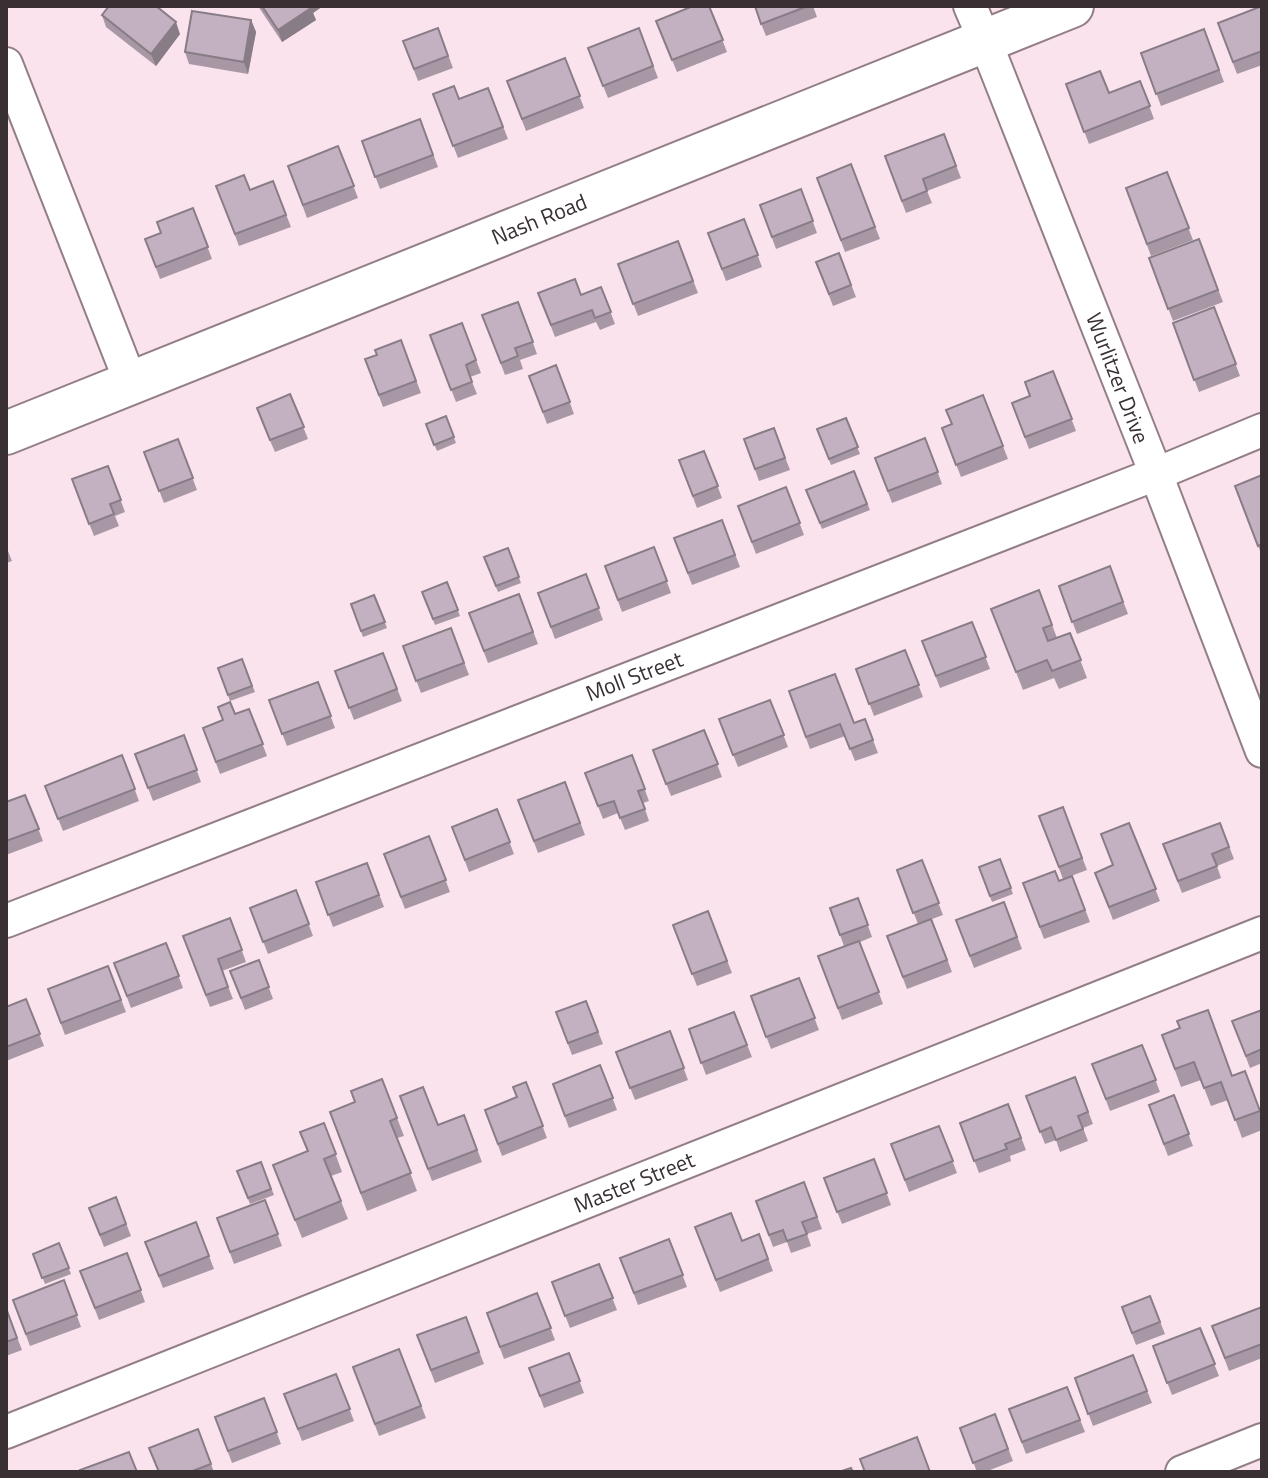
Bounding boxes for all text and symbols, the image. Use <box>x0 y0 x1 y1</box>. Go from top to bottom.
street label: Nash Road <box>486 184 592 254</box>
street label: Wurlitzer Drive <box>1077 308 1159 448</box>
street label: Moll Street <box>580 642 688 710</box>
street label: Master Street <box>568 1142 700 1222</box>

